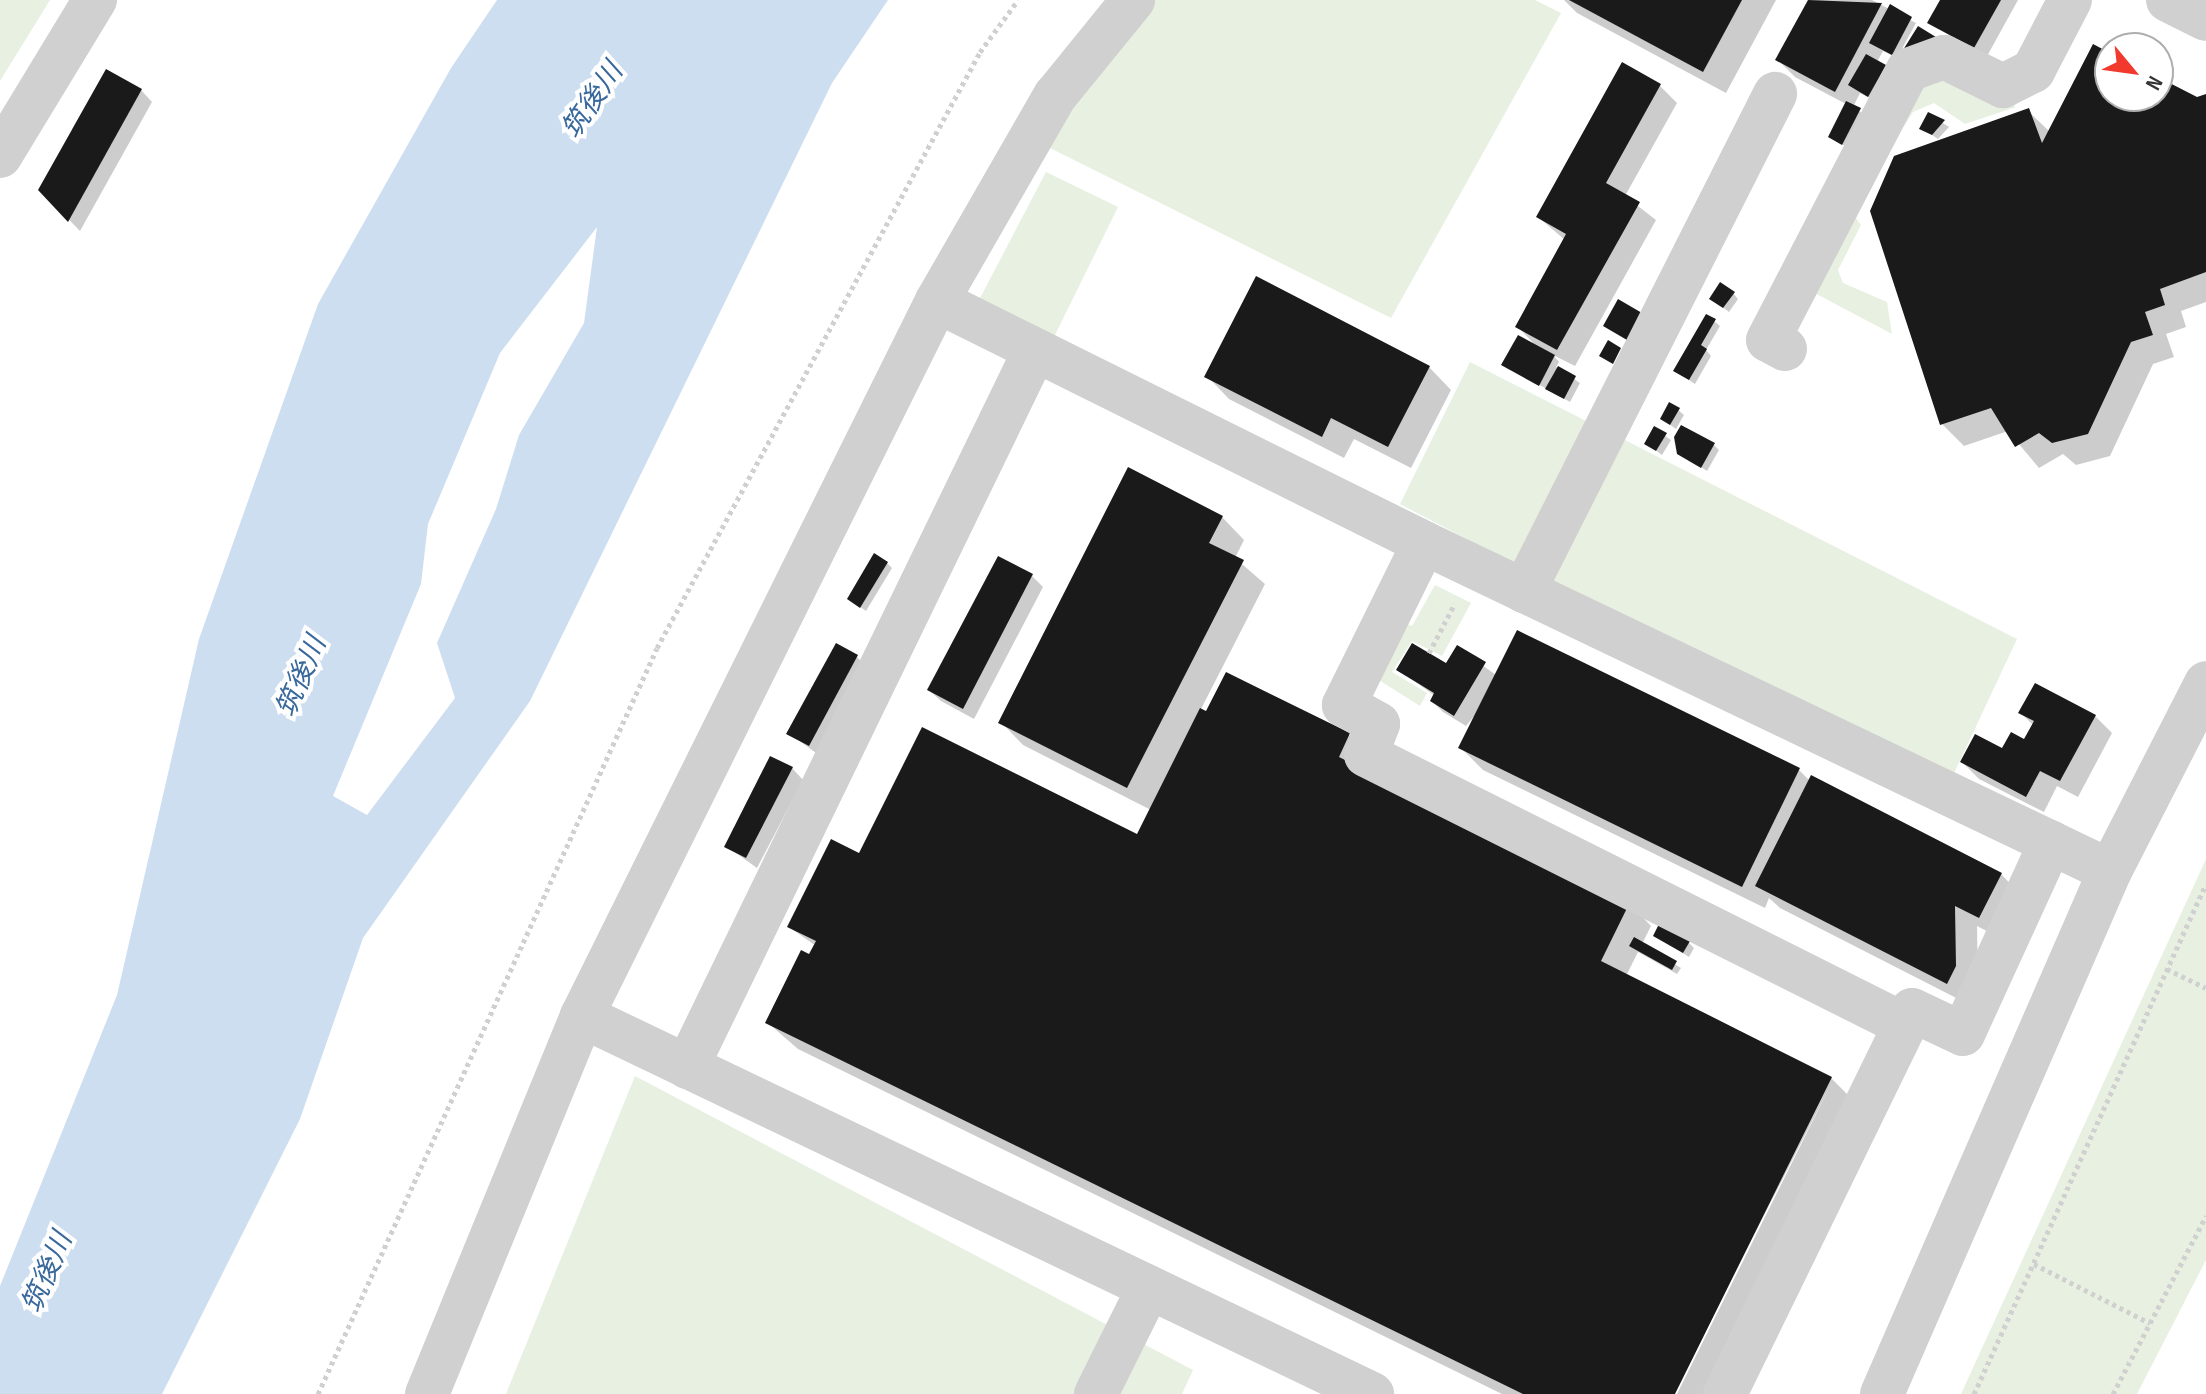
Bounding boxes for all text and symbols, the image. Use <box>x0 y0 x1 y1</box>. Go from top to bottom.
north arrow <box>2094 32 2174 112</box>
water label: 筑後川 <box>556 57 630 145</box>
text: N <box>2139 71 2168 95</box>
water label: 筑後川 <box>270 632 334 722</box>
water label: 筑後川 <box>16 1228 80 1318</box>

